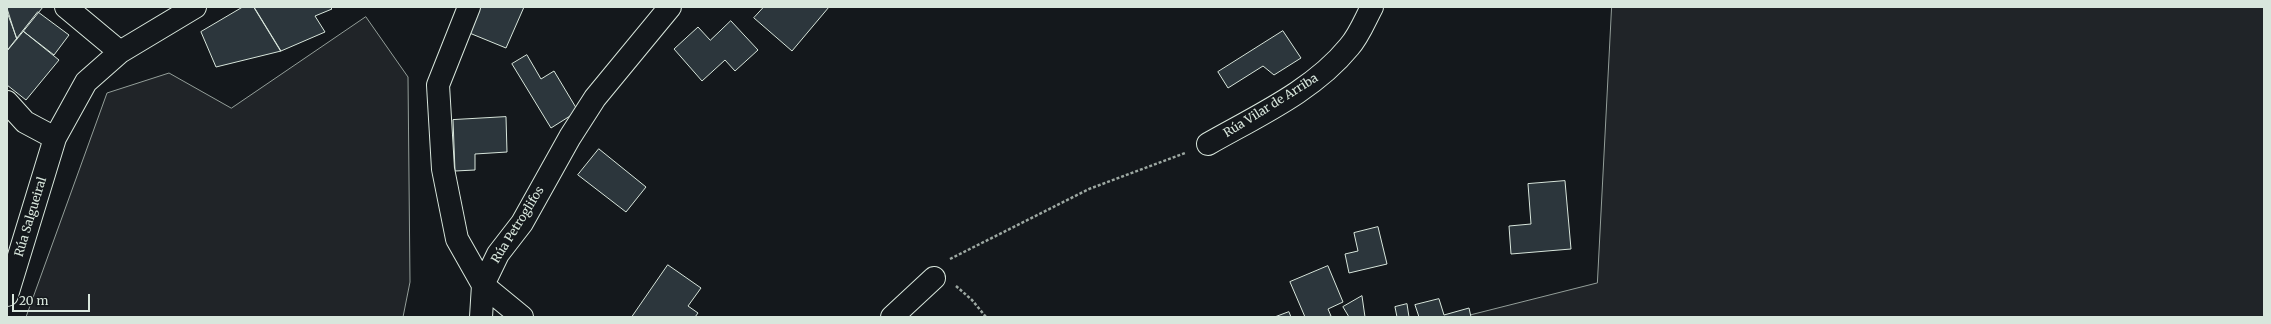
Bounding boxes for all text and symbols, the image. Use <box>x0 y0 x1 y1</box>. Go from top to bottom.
street label: Rúa Vilar de Arriba <box>1221 71 1321 141</box>
street label: Rúa Salgueiral <box>12 175 50 259</box>
street label: Rúa Petroglifos <box>489 184 547 266</box>
scale bar <box>14 286 92 312</box>
text: 20 m <box>19 293 48 308</box>

